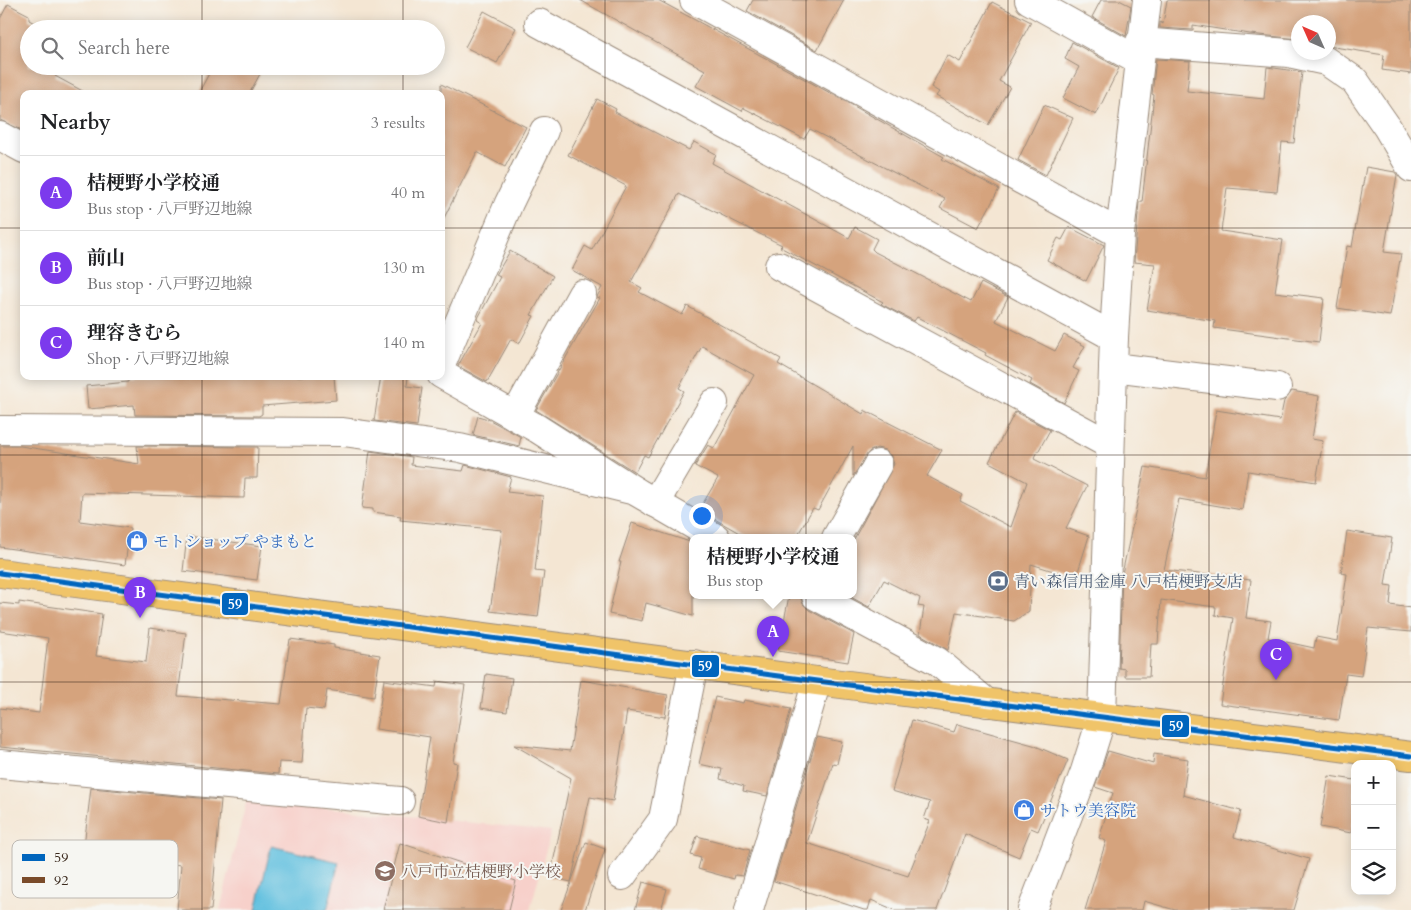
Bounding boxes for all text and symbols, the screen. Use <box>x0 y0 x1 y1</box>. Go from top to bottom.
north arrow <box>1291 15 1336 60</box>
search box <box>20 20 445 75</box>
icon: search <box>38 34 66 62</box>
text: Search here <box>78 35 170 61</box>
text: Nearby <box>40 108 111 137</box>
text: 3 results <box>371 112 425 134</box>
text: 桔梗野小学校通 <box>87 170 220 196</box>
text: A <box>50 182 62 204</box>
text: 40 m <box>391 182 425 204</box>
text: Bus stop · 八戸野辺地線 <box>87 198 253 220</box>
text: 前山 <box>87 245 125 271</box>
text: B <box>50 257 62 279</box>
text: 130 m <box>383 257 425 279</box>
text: Bus stop · 八戸野辺地線 <box>87 273 253 295</box>
text: 理容きむら <box>87 320 182 346</box>
text: C <box>50 332 62 354</box>
text: 140 m <box>383 332 425 354</box>
text: Shop · 八戸野辺地線 <box>87 348 230 370</box>
your location <box>689 503 715 529</box>
shop icon: モトショップ やまもと <box>125 529 149 553</box>
place label: モトショップ やまもと <box>153 531 317 553</box>
popup <box>689 534 857 599</box>
text: 桔梗野小学校通 <box>706 544 840 570</box>
bank icon: 青い森信用金庫 八戸桔梗野支店 <box>986 569 1010 593</box>
text: Bus stop <box>706 570 763 592</box>
place label: 青い森信用金庫 八戸桔梗野支店 <box>1014 571 1242 593</box>
pin: B <box>124 577 156 618</box>
line badge: 59 <box>221 592 249 616</box>
text: 59 <box>228 595 242 614</box>
pin: A <box>757 616 789 657</box>
pin: C <box>1260 639 1292 680</box>
line badge: 59 <box>691 654 720 678</box>
text: 59 <box>698 657 712 676</box>
line badge: 59 <box>1161 714 1190 738</box>
text: 59 <box>1169 717 1183 736</box>
map controls <box>1351 760 1396 895</box>
button: + <box>1351 760 1396 805</box>
shop icon: サトウ美容院 <box>1012 798 1036 822</box>
place label: サトウ美容院 <box>1040 800 1136 822</box>
button: − <box>1351 805 1396 850</box>
legend <box>12 840 178 898</box>
text: 59 <box>54 848 68 867</box>
button: layers <box>1351 850 1396 895</box>
school or university icon: 八戸市立桔梗野小学校 <box>373 859 397 883</box>
place label: 八戸市立桔梗野小学校 <box>401 861 561 883</box>
text: 92 <box>54 871 68 890</box>

